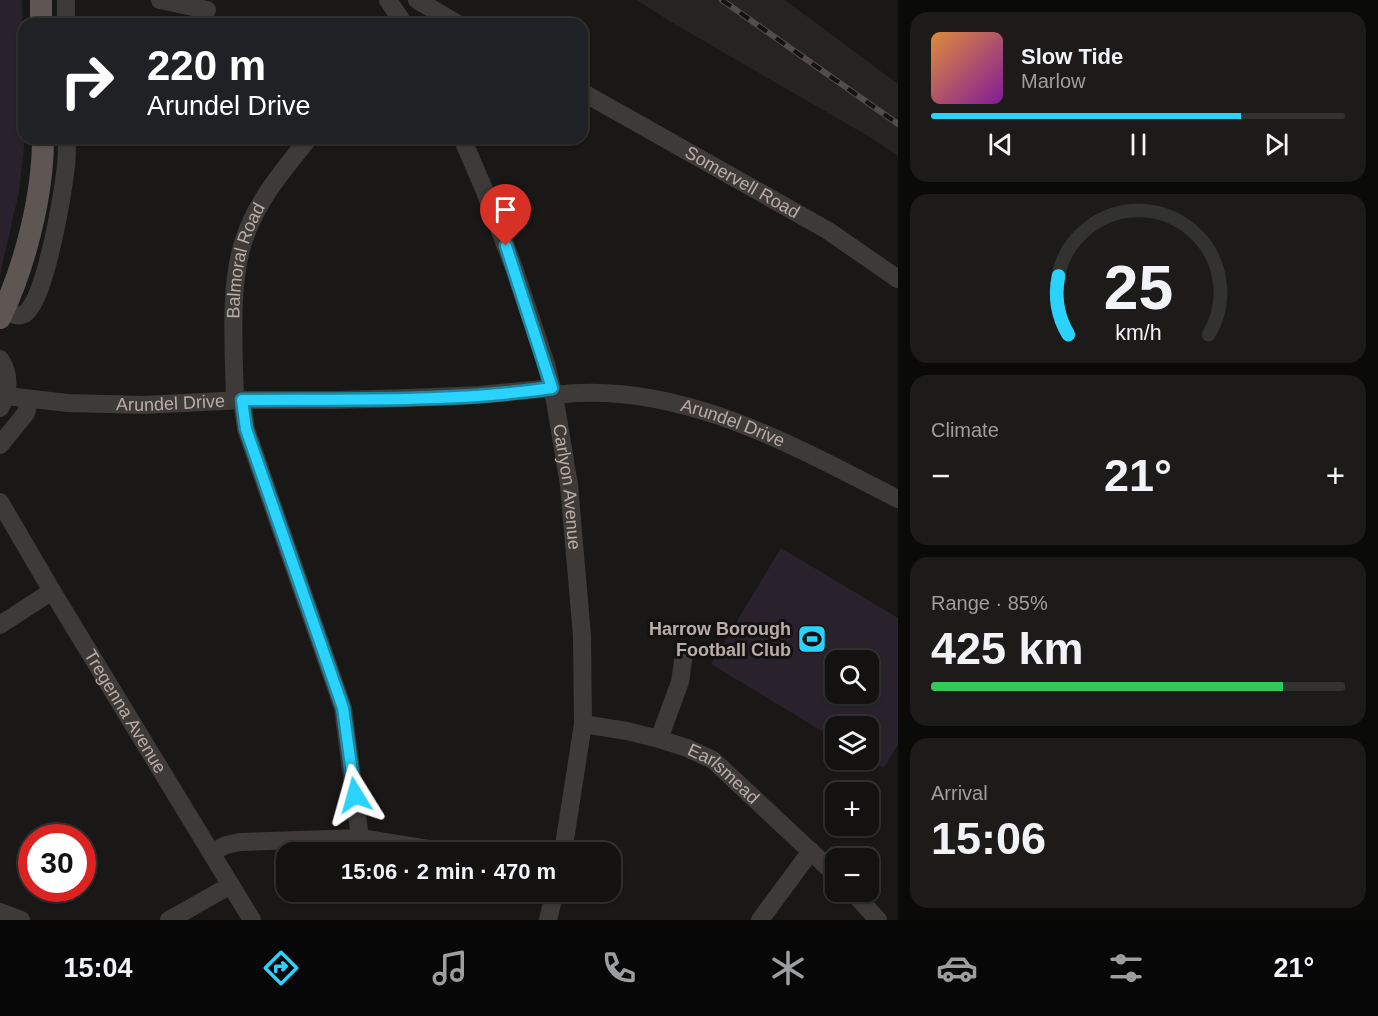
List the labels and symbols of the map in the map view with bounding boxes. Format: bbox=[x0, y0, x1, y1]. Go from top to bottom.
street label: Somervell Road bbox=[682, 142, 803, 222]
pin bbox=[480, 184, 531, 246]
street label: Balmoral Road bbox=[223, 199, 269, 319]
street label: Arundel Drive bbox=[116, 391, 226, 415]
street label: Arundel Drive bbox=[679, 395, 788, 451]
street label: Carlyon Avenue bbox=[549, 422, 585, 551]
place label: Harrow Borough Football Club bbox=[649, 619, 791, 660]
sports icon: Harrow Borough Football Club bbox=[796, 623, 828, 655]
street label: Tregenna Avenue bbox=[80, 646, 170, 777]
street label: Earlsmead bbox=[685, 740, 763, 808]
position arrow bbox=[323, 763, 387, 827]
speed limit sign: 30 bbox=[18, 824, 96, 902]

